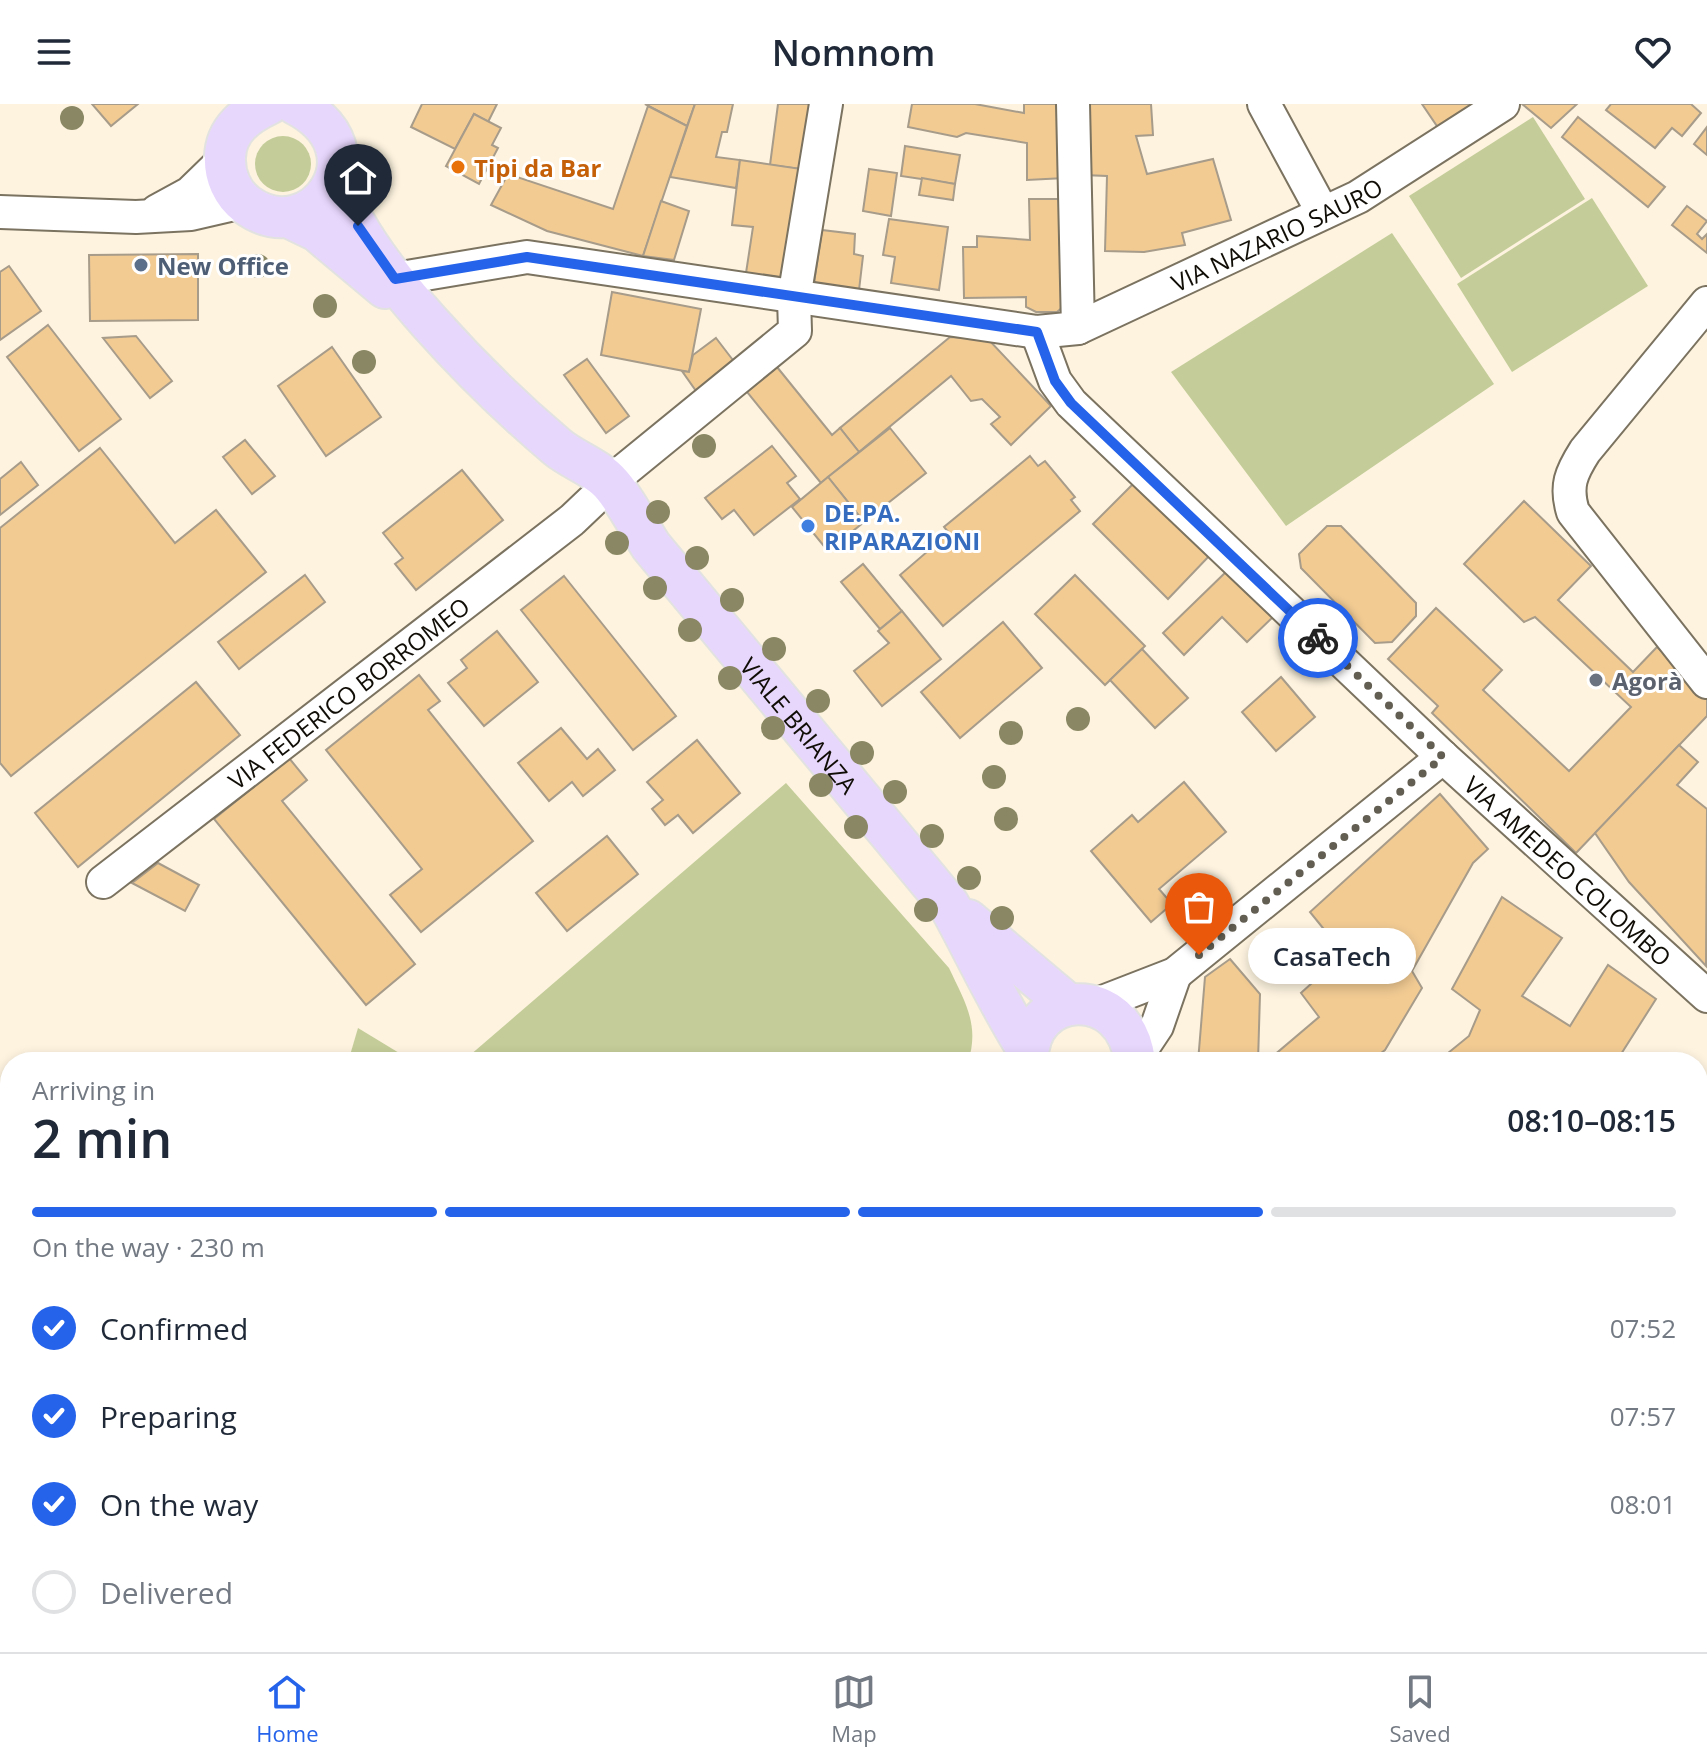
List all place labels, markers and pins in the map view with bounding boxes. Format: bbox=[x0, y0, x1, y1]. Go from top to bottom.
pin bbox=[324, 144, 392, 226]
place label: Tipi da Bar bbox=[474, 151, 602, 184]
marker: Tipi da Bar bbox=[449, 158, 467, 176]
place label: New Office bbox=[157, 249, 289, 282]
marker: New Office bbox=[132, 256, 150, 274]
place label: DE.PA. RIPARAZIONI bbox=[824, 496, 980, 557]
marker: DE.PA. RIPARAZIONI bbox=[799, 517, 817, 535]
place label: Agorà bbox=[1612, 664, 1682, 697]
marker: Agorà bbox=[1587, 671, 1605, 689]
pin bbox=[1165, 873, 1233, 955]
callout: CasaTech bbox=[1247, 927, 1415, 983]

